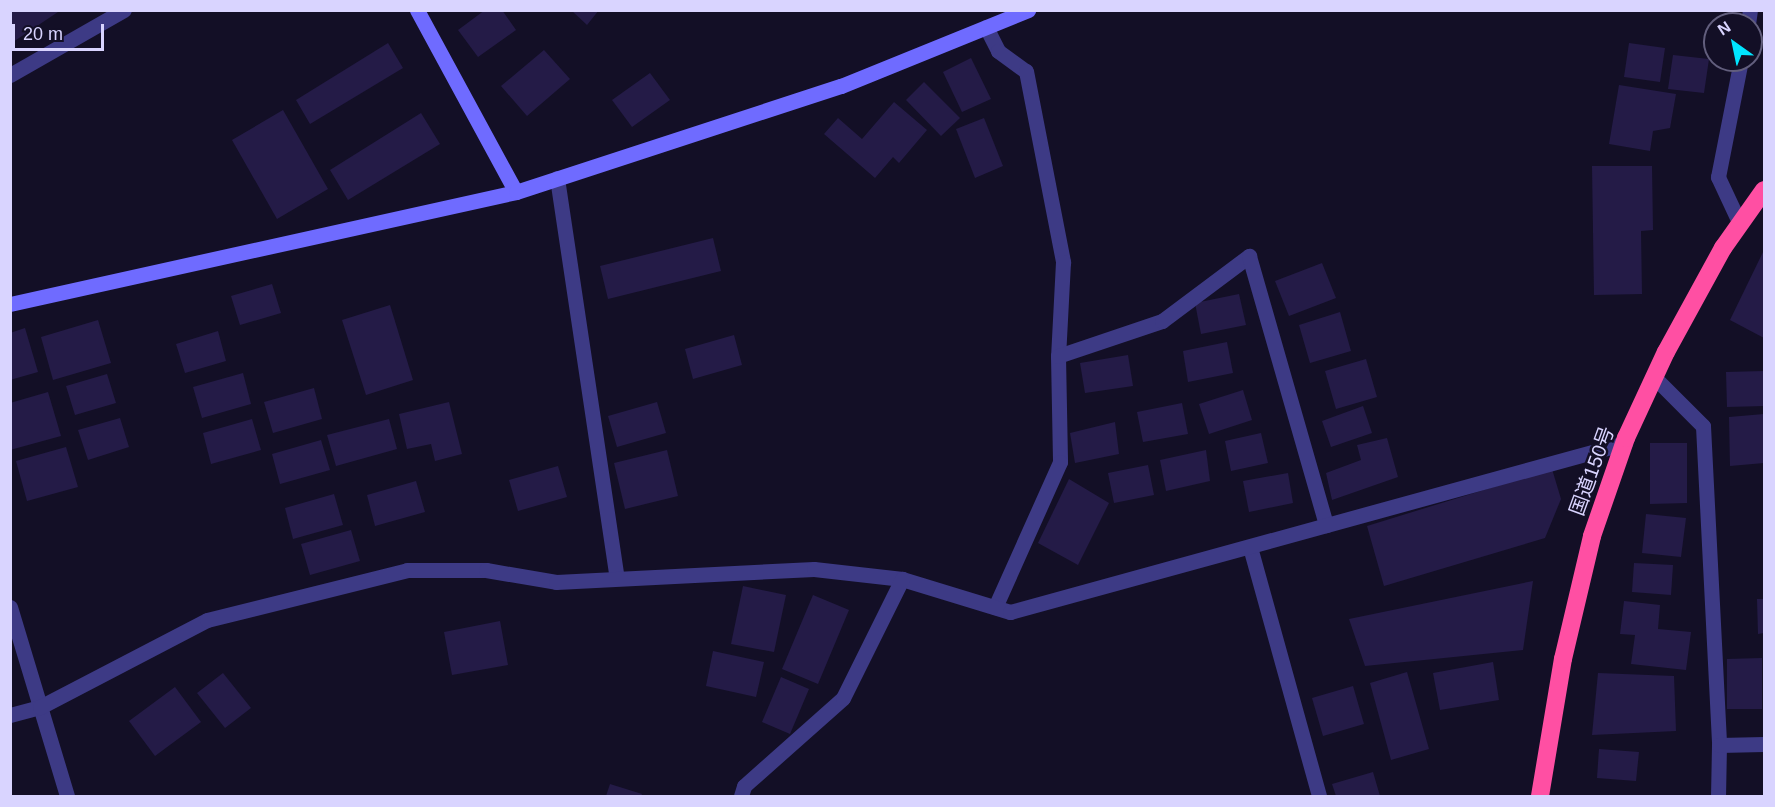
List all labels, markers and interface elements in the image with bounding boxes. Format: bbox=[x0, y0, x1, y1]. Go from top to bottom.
scale bar bbox=[15, 12, 106, 50]
north arrow bbox=[1703, 12, 1763, 72]
text: N bbox=[1715, 18, 1733, 38]
text: 20 m bbox=[23, 24, 63, 44]
street label: 国道150号 bbox=[1565, 423, 1619, 519]

